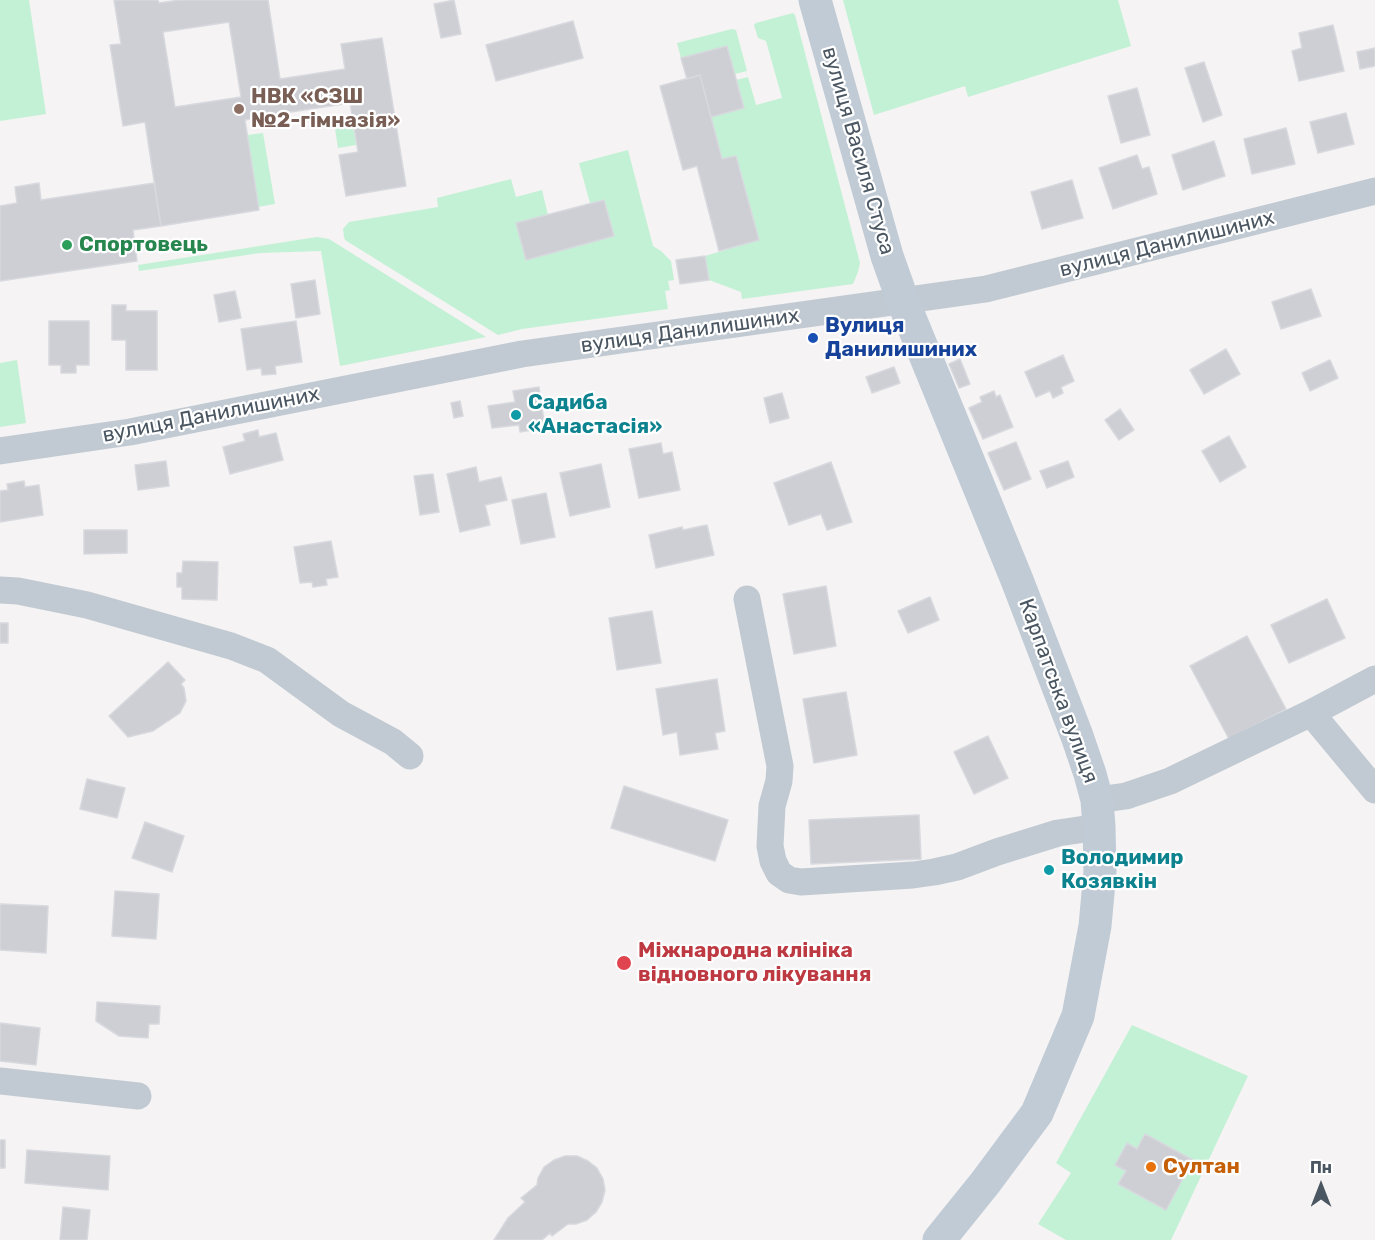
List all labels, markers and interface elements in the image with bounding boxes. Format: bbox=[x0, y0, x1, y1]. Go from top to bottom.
street label: вулиця Василя Стуса bbox=[816, 44, 900, 258]
place label: НВК «СЗШ №2-гімназія» bbox=[251, 84, 400, 134]
marker: НВК «СЗШ №2-гімназія» bbox=[232, 102, 246, 116]
street label: вулиця Данилишиних bbox=[1057, 205, 1277, 283]
place label: Спортовець bbox=[79, 232, 208, 258]
marker: Спортовець bbox=[60, 238, 74, 252]
street label: вулиця Данилишиних bbox=[579, 303, 801, 359]
place label: Вулиця Данилишиних bbox=[825, 313, 977, 363]
marker: Вулиця Данилишиних bbox=[806, 331, 820, 345]
street label: вулиця Данилишиних bbox=[100, 382, 322, 448]
place label: Садиба «Анастасія» bbox=[528, 390, 662, 440]
marker: Садиба «Анастасія» bbox=[509, 408, 523, 422]
street label: Карпатська вулиця bbox=[1013, 595, 1103, 787]
place label: Володимир Козявкін bbox=[1061, 845, 1183, 895]
marker: Володимир Козявкін bbox=[1042, 863, 1056, 877]
place label: Міжнародна клініка відновного лікування bbox=[638, 938, 871, 988]
marker: Міжнародна клініка відновного лікування bbox=[615, 954, 633, 972]
place label: Султан bbox=[1163, 1154, 1240, 1180]
north arrow bbox=[1291, 1156, 1351, 1216]
text: Пн bbox=[1310, 1158, 1332, 1177]
marker: Султан bbox=[1144, 1160, 1158, 1174]

